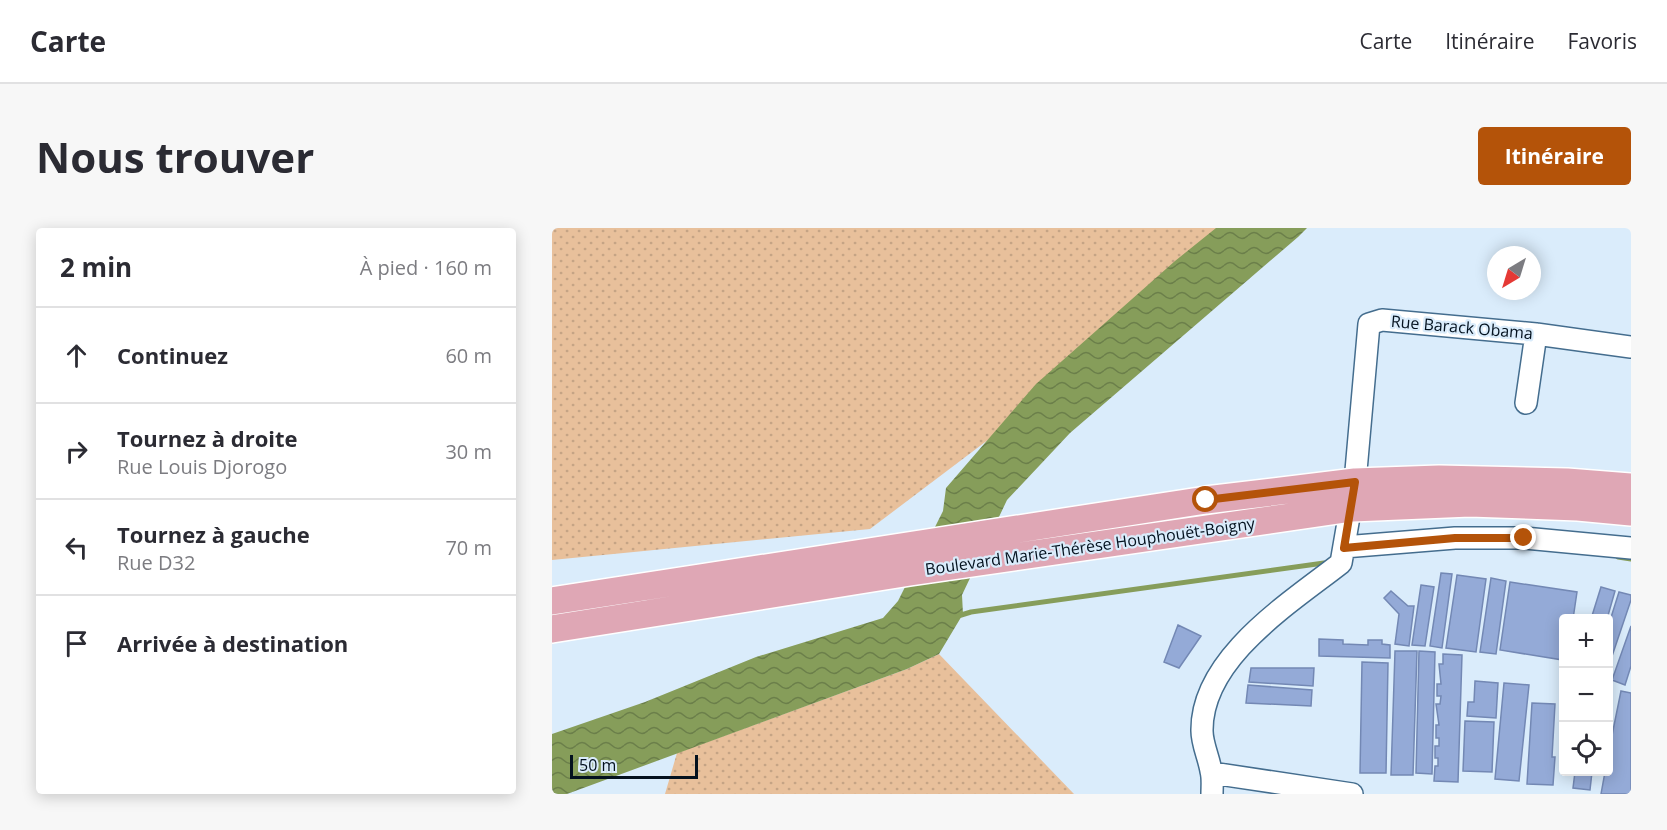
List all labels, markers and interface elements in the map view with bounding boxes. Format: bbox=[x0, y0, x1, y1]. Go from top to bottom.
text: Carte bbox=[30, 22, 106, 60]
text: Carte bbox=[1359, 27, 1412, 55]
text: Itinéraire bbox=[1445, 27, 1534, 55]
text: Favoris bbox=[1567, 27, 1637, 55]
button: Itinéraire bbox=[1478, 127, 1631, 185]
text: Nous trouver bbox=[36, 128, 314, 185]
north arrow bbox=[1487, 246, 1541, 300]
text: 2 min bbox=[60, 249, 132, 285]
text: À pied · 160 m bbox=[360, 254, 492, 281]
street label: Rue Barack Obama bbox=[1390, 310, 1534, 344]
icon: ahead bbox=[60, 339, 93, 372]
text: Continuez bbox=[117, 340, 228, 370]
text: 60 m bbox=[445, 342, 492, 369]
text: Tournez à droite bbox=[117, 423, 298, 453]
icon: right bbox=[60, 435, 93, 468]
text: 30 m bbox=[445, 438, 492, 465]
text: Rue Louis Djorogo bbox=[117, 453, 287, 480]
route start bbox=[1192, 486, 1218, 512]
street label: Boulevard Marie-Thérèse Houphouët-Boigny bbox=[924, 512, 1257, 580]
text: Tournez à gauche bbox=[117, 519, 310, 549]
route end bbox=[1510, 524, 1536, 550]
icon: left bbox=[60, 531, 93, 564]
text: 70 m bbox=[445, 534, 492, 561]
text: Rue D32 bbox=[117, 549, 195, 576]
map controls bbox=[1559, 614, 1613, 776]
button: + bbox=[1559, 614, 1613, 668]
icon: arrive bbox=[60, 627, 93, 660]
text: Arrivée à destination bbox=[117, 628, 348, 658]
button: − bbox=[1559, 668, 1613, 722]
button: locate bbox=[1559, 722, 1613, 776]
scale bar bbox=[570, 752, 698, 780]
text: 50 m bbox=[579, 754, 616, 776]

